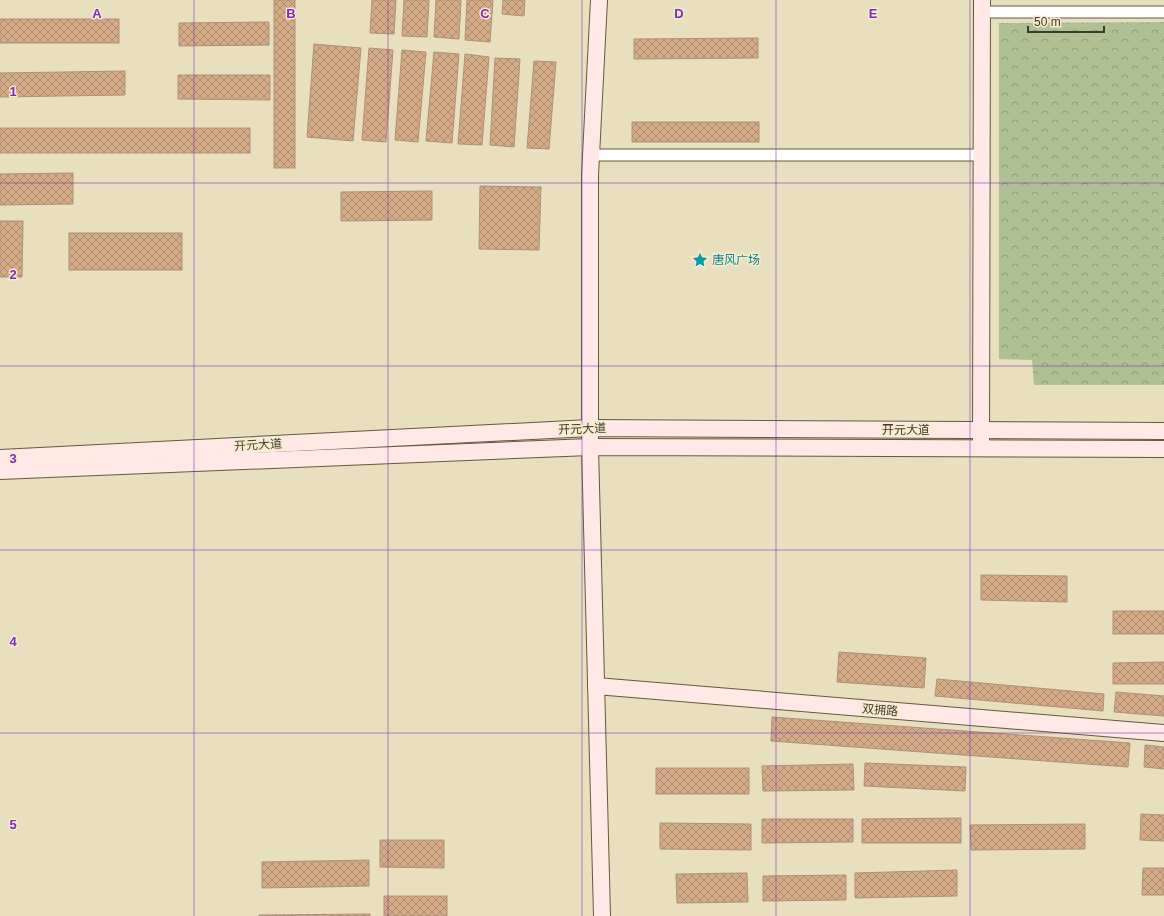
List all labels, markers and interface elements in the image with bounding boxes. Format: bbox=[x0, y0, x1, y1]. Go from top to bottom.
text: A bbox=[92, 6, 102, 21]
text: B bbox=[286, 6, 296, 21]
text: C bbox=[480, 6, 490, 21]
text: D bbox=[674, 6, 684, 21]
text: E bbox=[869, 6, 878, 21]
scale bar bbox=[1028, 8, 1104, 34]
text: 50 m bbox=[1034, 15, 1061, 29]
text: 1 bbox=[9, 84, 17, 99]
place icon: 唐风广场 bbox=[691, 251, 709, 269]
place label: 唐风广场 bbox=[712, 253, 760, 267]
text: 2 bbox=[9, 267, 17, 282]
street label: 开元大道 bbox=[558, 421, 606, 437]
street label: 开元大道 bbox=[882, 423, 930, 437]
street label: 开元大道 bbox=[234, 437, 282, 453]
text: 3 bbox=[9, 451, 17, 466]
text: 4 bbox=[9, 634, 17, 649]
street label: 双拥路 bbox=[861, 701, 899, 719]
text: 5 bbox=[9, 817, 17, 832]

